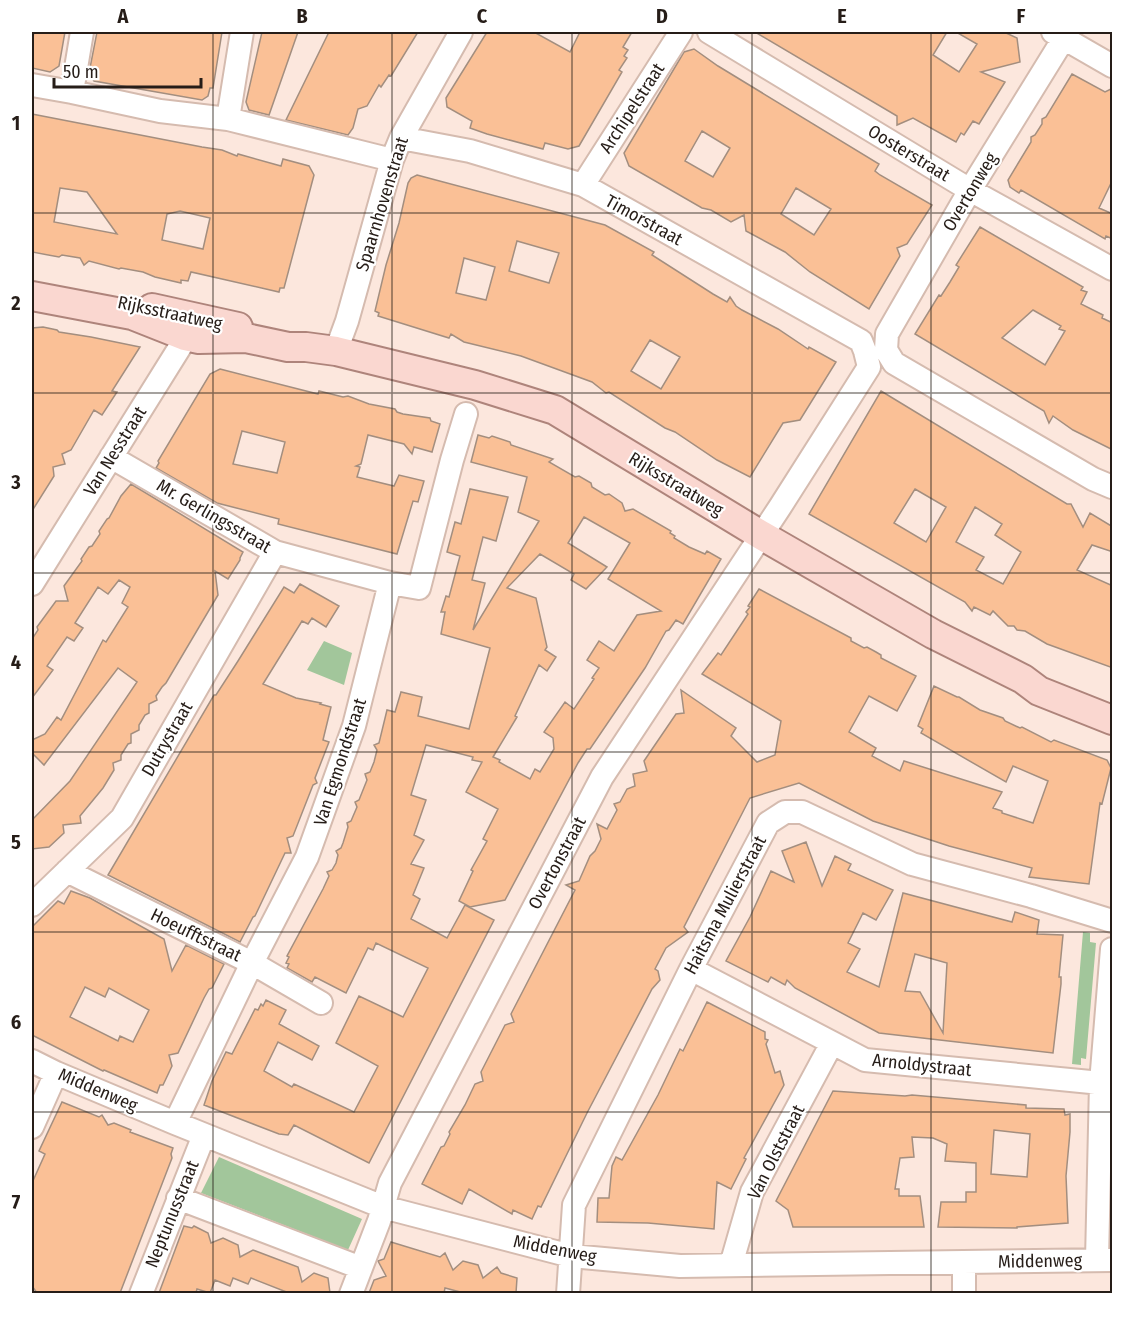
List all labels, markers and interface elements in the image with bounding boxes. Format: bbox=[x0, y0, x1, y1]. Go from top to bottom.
text: A bbox=[117, 4, 130, 28]
text: B bbox=[296, 4, 308, 28]
text: C bbox=[477, 4, 488, 28]
text: D bbox=[656, 4, 668, 28]
text: E bbox=[837, 4, 847, 28]
text: F bbox=[1017, 4, 1026, 28]
scale bar bbox=[54, 51, 201, 89]
street label: Archipelstraat bbox=[595, 59, 669, 157]
text: 50 m bbox=[63, 61, 99, 83]
text: 1 bbox=[12, 111, 20, 135]
street label: Oosterstraat bbox=[864, 120, 954, 186]
street label: Spaarnhovenstraat bbox=[351, 134, 413, 274]
street label: Overtonweg bbox=[938, 148, 1002, 235]
street label: Timorstraat bbox=[602, 190, 687, 250]
text: 2 bbox=[10, 291, 21, 315]
street label: Rijksstraatweg bbox=[116, 291, 225, 335]
street label: Van Nesstraat bbox=[79, 402, 151, 500]
street label: Rijksstraatweg bbox=[625, 447, 728, 521]
text: 3 bbox=[10, 470, 21, 494]
street label: Mr. Gerlingsstraat bbox=[153, 474, 275, 558]
text: 4 bbox=[11, 650, 21, 674]
street label: Van Egmondstraat bbox=[309, 695, 371, 829]
street label: Dutrystraat bbox=[137, 698, 197, 780]
street label: Overtonstraat bbox=[523, 813, 591, 913]
text: 5 bbox=[11, 830, 21, 854]
street label: Haitsma Mulierstraat bbox=[679, 832, 771, 978]
street label: Hoeufftstraat bbox=[147, 904, 245, 966]
text: 6 bbox=[11, 1010, 21, 1034]
street label: Arnoldystraat bbox=[871, 1049, 973, 1081]
street label: Middenweg bbox=[55, 1063, 142, 1117]
street label: Van Olststraat bbox=[743, 1101, 809, 1203]
street label: Neptunusstraat bbox=[140, 1157, 204, 1271]
text: 7 bbox=[12, 1190, 21, 1214]
street label: Middenweg bbox=[512, 1230, 599, 1268]
street label: Middenweg bbox=[998, 1249, 1083, 1273]

